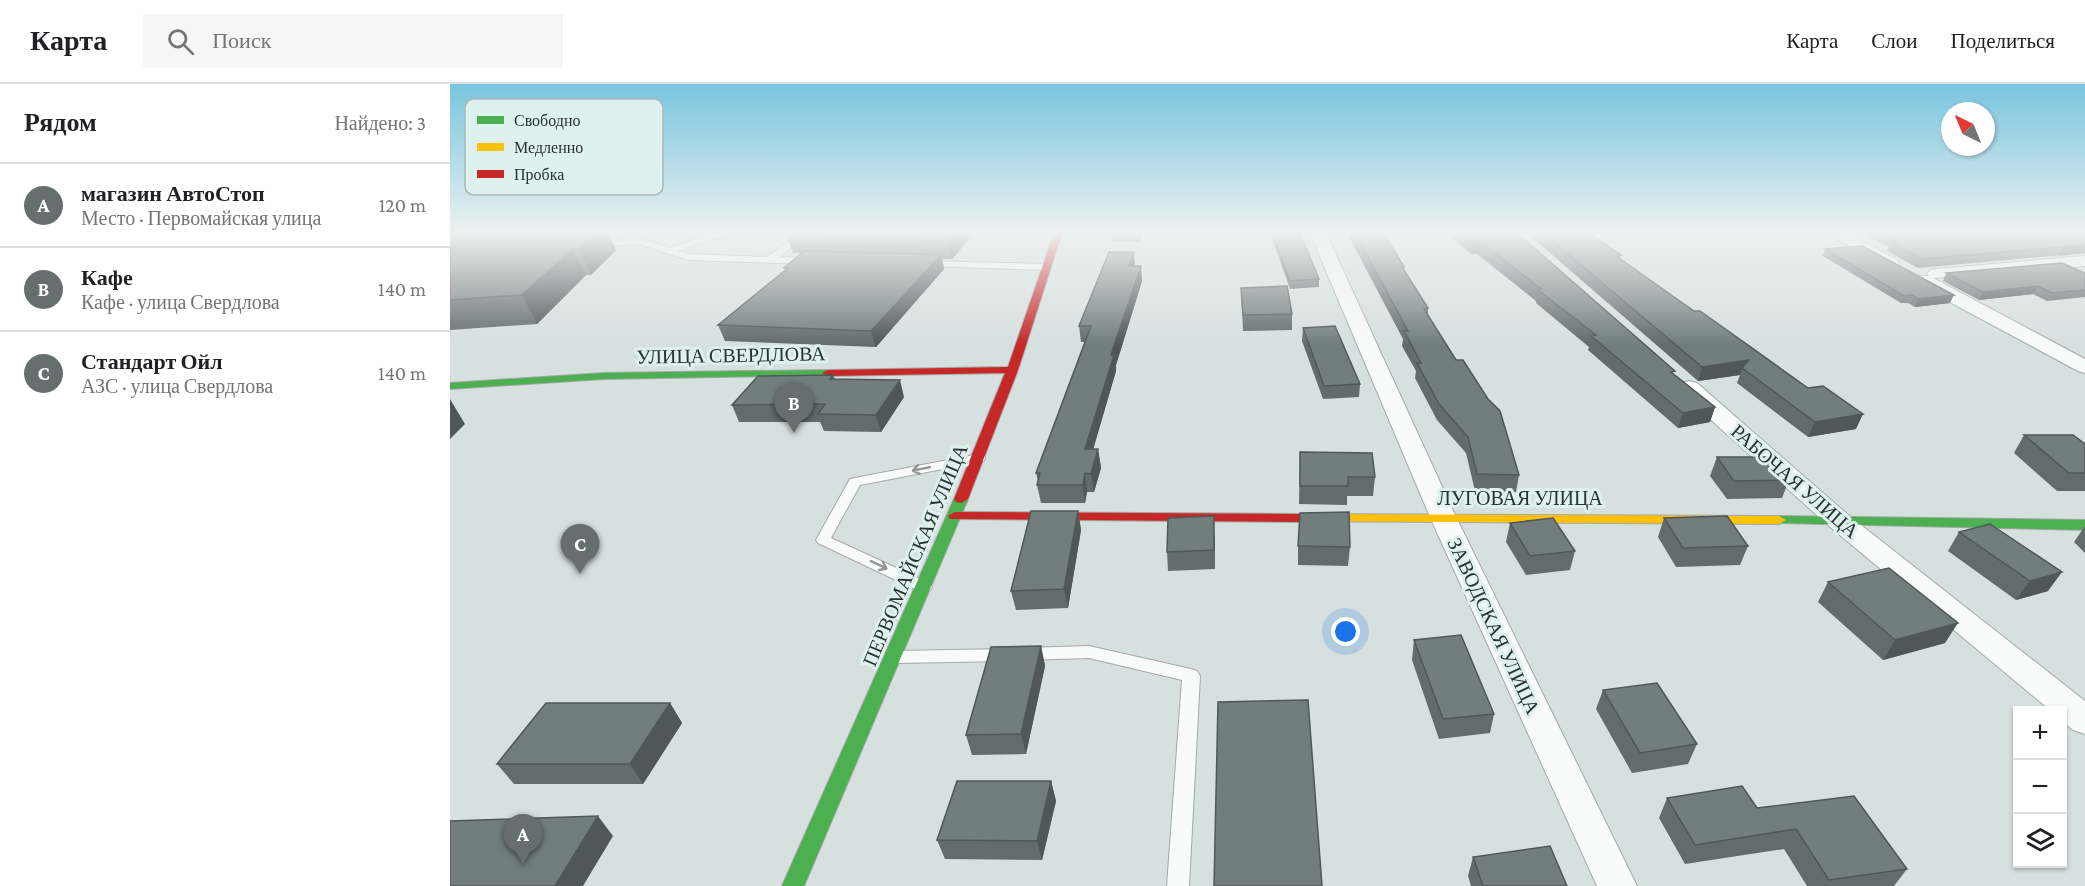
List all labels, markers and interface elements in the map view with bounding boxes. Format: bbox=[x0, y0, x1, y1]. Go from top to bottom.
search box bbox=[143, 14, 563, 68]
text: Карта bbox=[30, 25, 107, 56]
icon: search bbox=[164, 25, 197, 58]
text: Поиск bbox=[212, 28, 271, 53]
text: Карта bbox=[1786, 29, 1838, 53]
text: Слои bbox=[1871, 29, 1917, 53]
text: Поделиться bbox=[1950, 29, 2055, 53]
legend bbox=[465, 99, 663, 195]
north arrow bbox=[1941, 102, 1995, 156]
text: Рядом bbox=[24, 108, 97, 137]
text: Найдено: 3 bbox=[334, 112, 426, 134]
text: Свободно bbox=[514, 112, 581, 130]
text: Медленно bbox=[514, 139, 583, 157]
text: Пробка bbox=[514, 166, 564, 184]
text: магазин АвтоСтоп bbox=[81, 181, 265, 206]
text: A bbox=[38, 194, 49, 216]
text: 120 m bbox=[379, 194, 426, 216]
text: Место · Первомайская улица bbox=[81, 207, 321, 229]
text: Кафе bbox=[81, 265, 133, 290]
text: B bbox=[38, 278, 49, 300]
text: 140 m bbox=[378, 278, 426, 300]
text: Кафе · улица Свердлова bbox=[81, 291, 280, 313]
street label: УЛИЦА СВЕРДЛОВА bbox=[636, 342, 826, 369]
text: Стандарт Ойл bbox=[81, 349, 223, 374]
text: C bbox=[37, 362, 50, 384]
text: 140 m bbox=[378, 362, 426, 384]
text: АЗС · улица Свердлова bbox=[81, 375, 273, 397]
pin: B bbox=[774, 384, 814, 433]
street label: РАБОЧАЯ УЛИЦА bbox=[1726, 420, 1864, 543]
street label: ПЕРВОМАЙСКАЯ УЛИЦА bbox=[858, 440, 973, 670]
one-way arrow bbox=[912, 464, 932, 475]
street label: ЛУГОВАЯ УЛИЦА bbox=[1437, 487, 1603, 510]
pin: C bbox=[560, 524, 600, 574]
street label: ЗАВОДСКАЯ УЛИЦА bbox=[1443, 534, 1545, 719]
one-way arrow bbox=[869, 560, 887, 572]
your location bbox=[1331, 617, 1360, 646]
map controls bbox=[2013, 706, 2067, 868]
button: + bbox=[2013, 706, 2067, 760]
button: − bbox=[2013, 760, 2067, 814]
pin: A bbox=[504, 814, 542, 864]
button: layers bbox=[2013, 814, 2067, 868]

